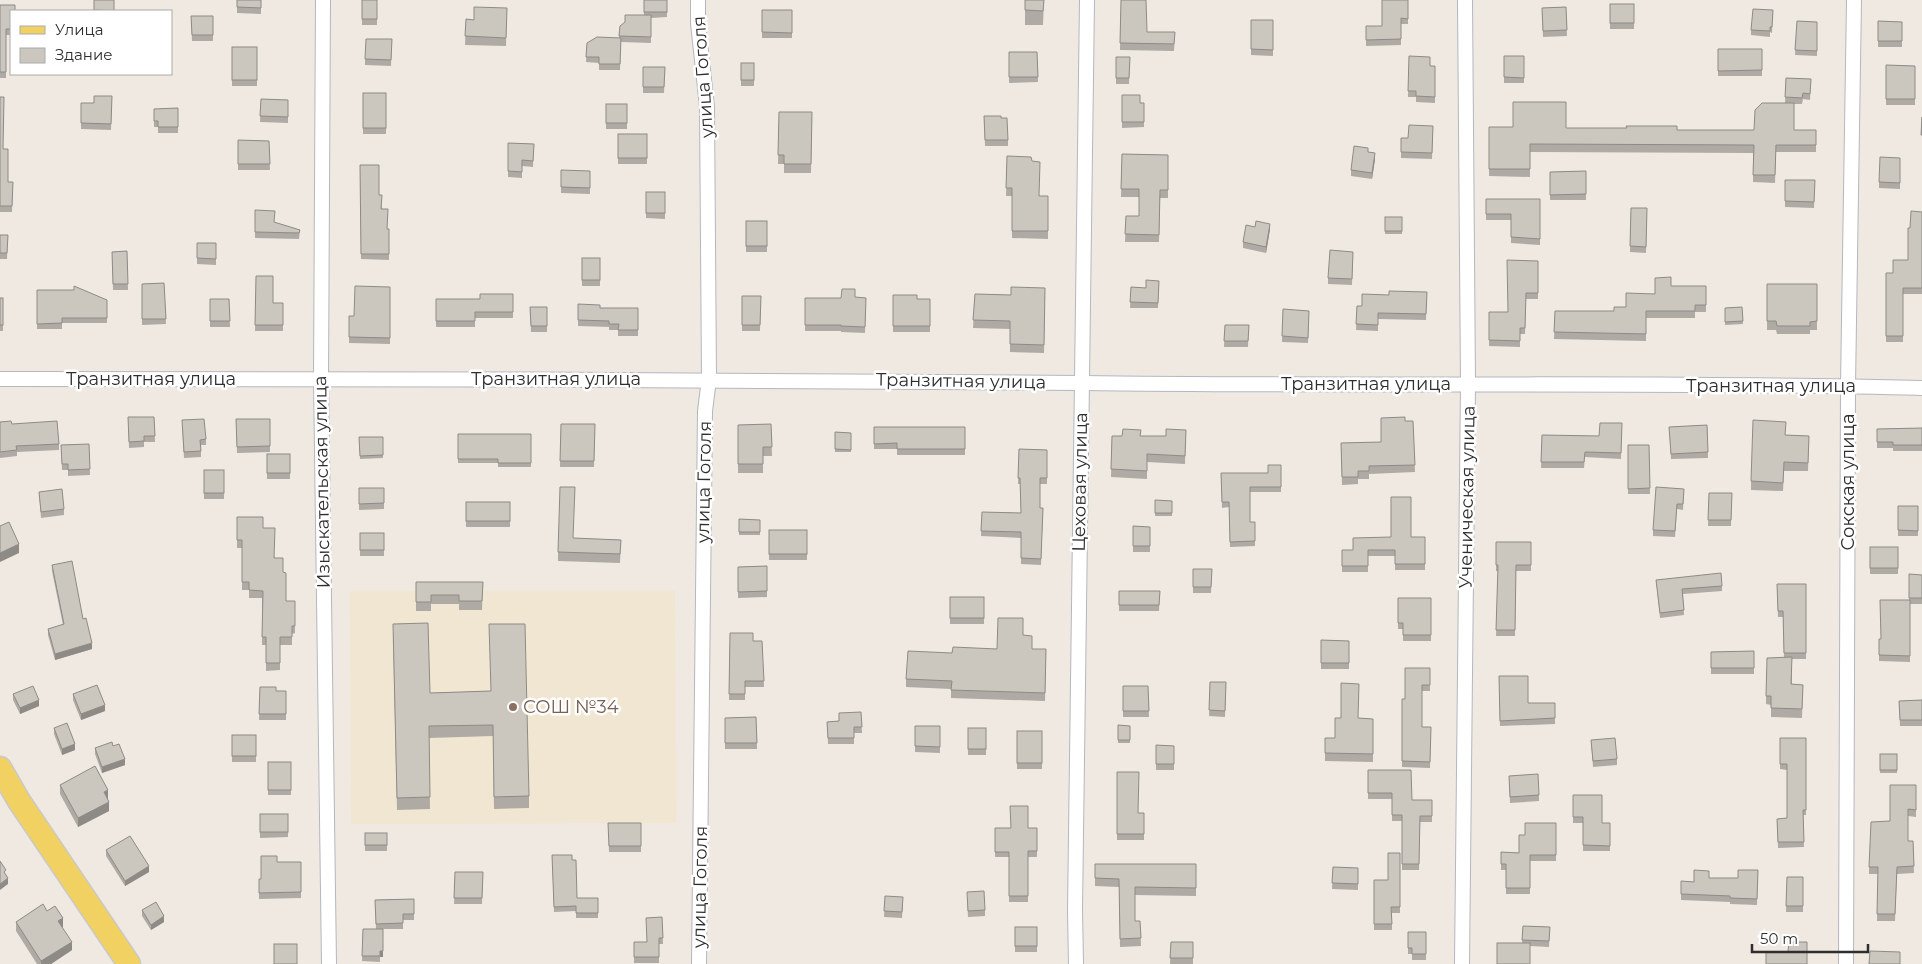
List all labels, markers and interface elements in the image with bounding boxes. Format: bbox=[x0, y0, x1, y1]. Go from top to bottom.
legend bbox=[10, 10, 172, 75]
street label: улица Гоголя bbox=[688, 15, 718, 140]
text: Улица bbox=[55, 20, 103, 39]
text: Здание bbox=[55, 45, 113, 64]
street label: Транзитная улица bbox=[66, 368, 236, 390]
street label: Транзитная улица bbox=[471, 368, 641, 390]
street label: Транзитная улица bbox=[876, 369, 1046, 393]
street label: Транзитная улица bbox=[1281, 373, 1451, 395]
street label: Изыскательская улица bbox=[309, 375, 335, 589]
street label: Транзитная улица bbox=[1686, 375, 1856, 397]
street label: Ученическая улица bbox=[1454, 405, 1480, 589]
street label: Цеховая улица bbox=[1068, 412, 1092, 552]
street label: Сокская улица bbox=[1837, 414, 1859, 550]
street label: улица Гоголя bbox=[692, 421, 716, 544]
place label: СОШ №34 bbox=[523, 696, 619, 718]
marker: СОШ №34 bbox=[507, 701, 519, 713]
street label: улица Гоголя bbox=[688, 826, 712, 949]
scale bar bbox=[1752, 922, 1868, 954]
text: 50 m bbox=[1760, 929, 1798, 948]

